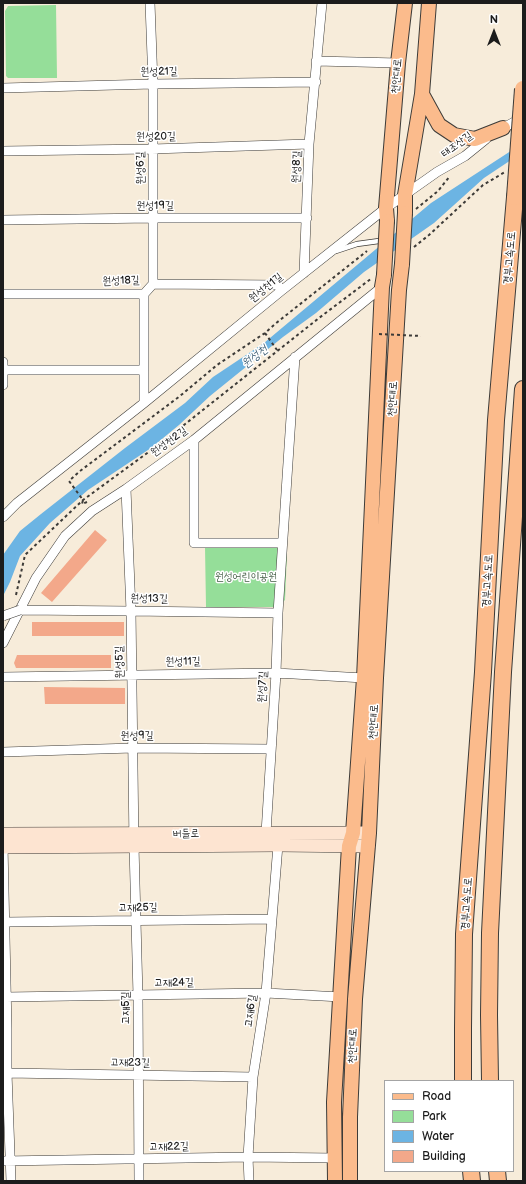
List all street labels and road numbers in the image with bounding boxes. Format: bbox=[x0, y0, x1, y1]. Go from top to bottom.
street label: 천안대로 bbox=[389, 58, 405, 94]
street label: 원성21길 bbox=[140, 65, 178, 79]
street label: 태조산길 bbox=[439, 129, 475, 161]
street label: 원성20길 bbox=[136, 130, 176, 144]
street label: 원성8길 bbox=[290, 150, 304, 184]
street label: 원성6길 bbox=[134, 151, 148, 185]
street label: 원성19길 bbox=[136, 199, 174, 213]
street label: 경부고속도로 bbox=[501, 231, 519, 285]
street label: 원성천1길 bbox=[246, 270, 286, 306]
street label: 원성18길 bbox=[102, 274, 140, 288]
street label: 천안대로 bbox=[385, 381, 401, 417]
street label: 원성천2길 bbox=[148, 424, 190, 460]
street label: 경부고속도로 bbox=[480, 554, 496, 608]
street label: 원성13길 bbox=[130, 592, 168, 606]
street label: 원성5길 bbox=[113, 645, 127, 679]
street label: 원성11길 bbox=[165, 655, 201, 669]
street label: 원성7길 bbox=[256, 671, 270, 703]
street label: 천안대로 bbox=[366, 704, 382, 740]
street label: 원성9길 bbox=[121, 729, 153, 743]
street label: 버들로 bbox=[173, 827, 199, 841]
street label: 경부고속도로 bbox=[459, 877, 475, 931]
street label: 고재25길 bbox=[118, 901, 158, 915]
street label: 고재24길 bbox=[154, 976, 194, 990]
street label: 고재5길 bbox=[119, 992, 133, 1024]
street label: 고재6길 bbox=[242, 994, 260, 1028]
street label: 천안대로 bbox=[346, 1028, 360, 1064]
street label: 고재23길 bbox=[110, 1056, 150, 1070]
street label: 고재22길 bbox=[149, 1140, 189, 1154]

